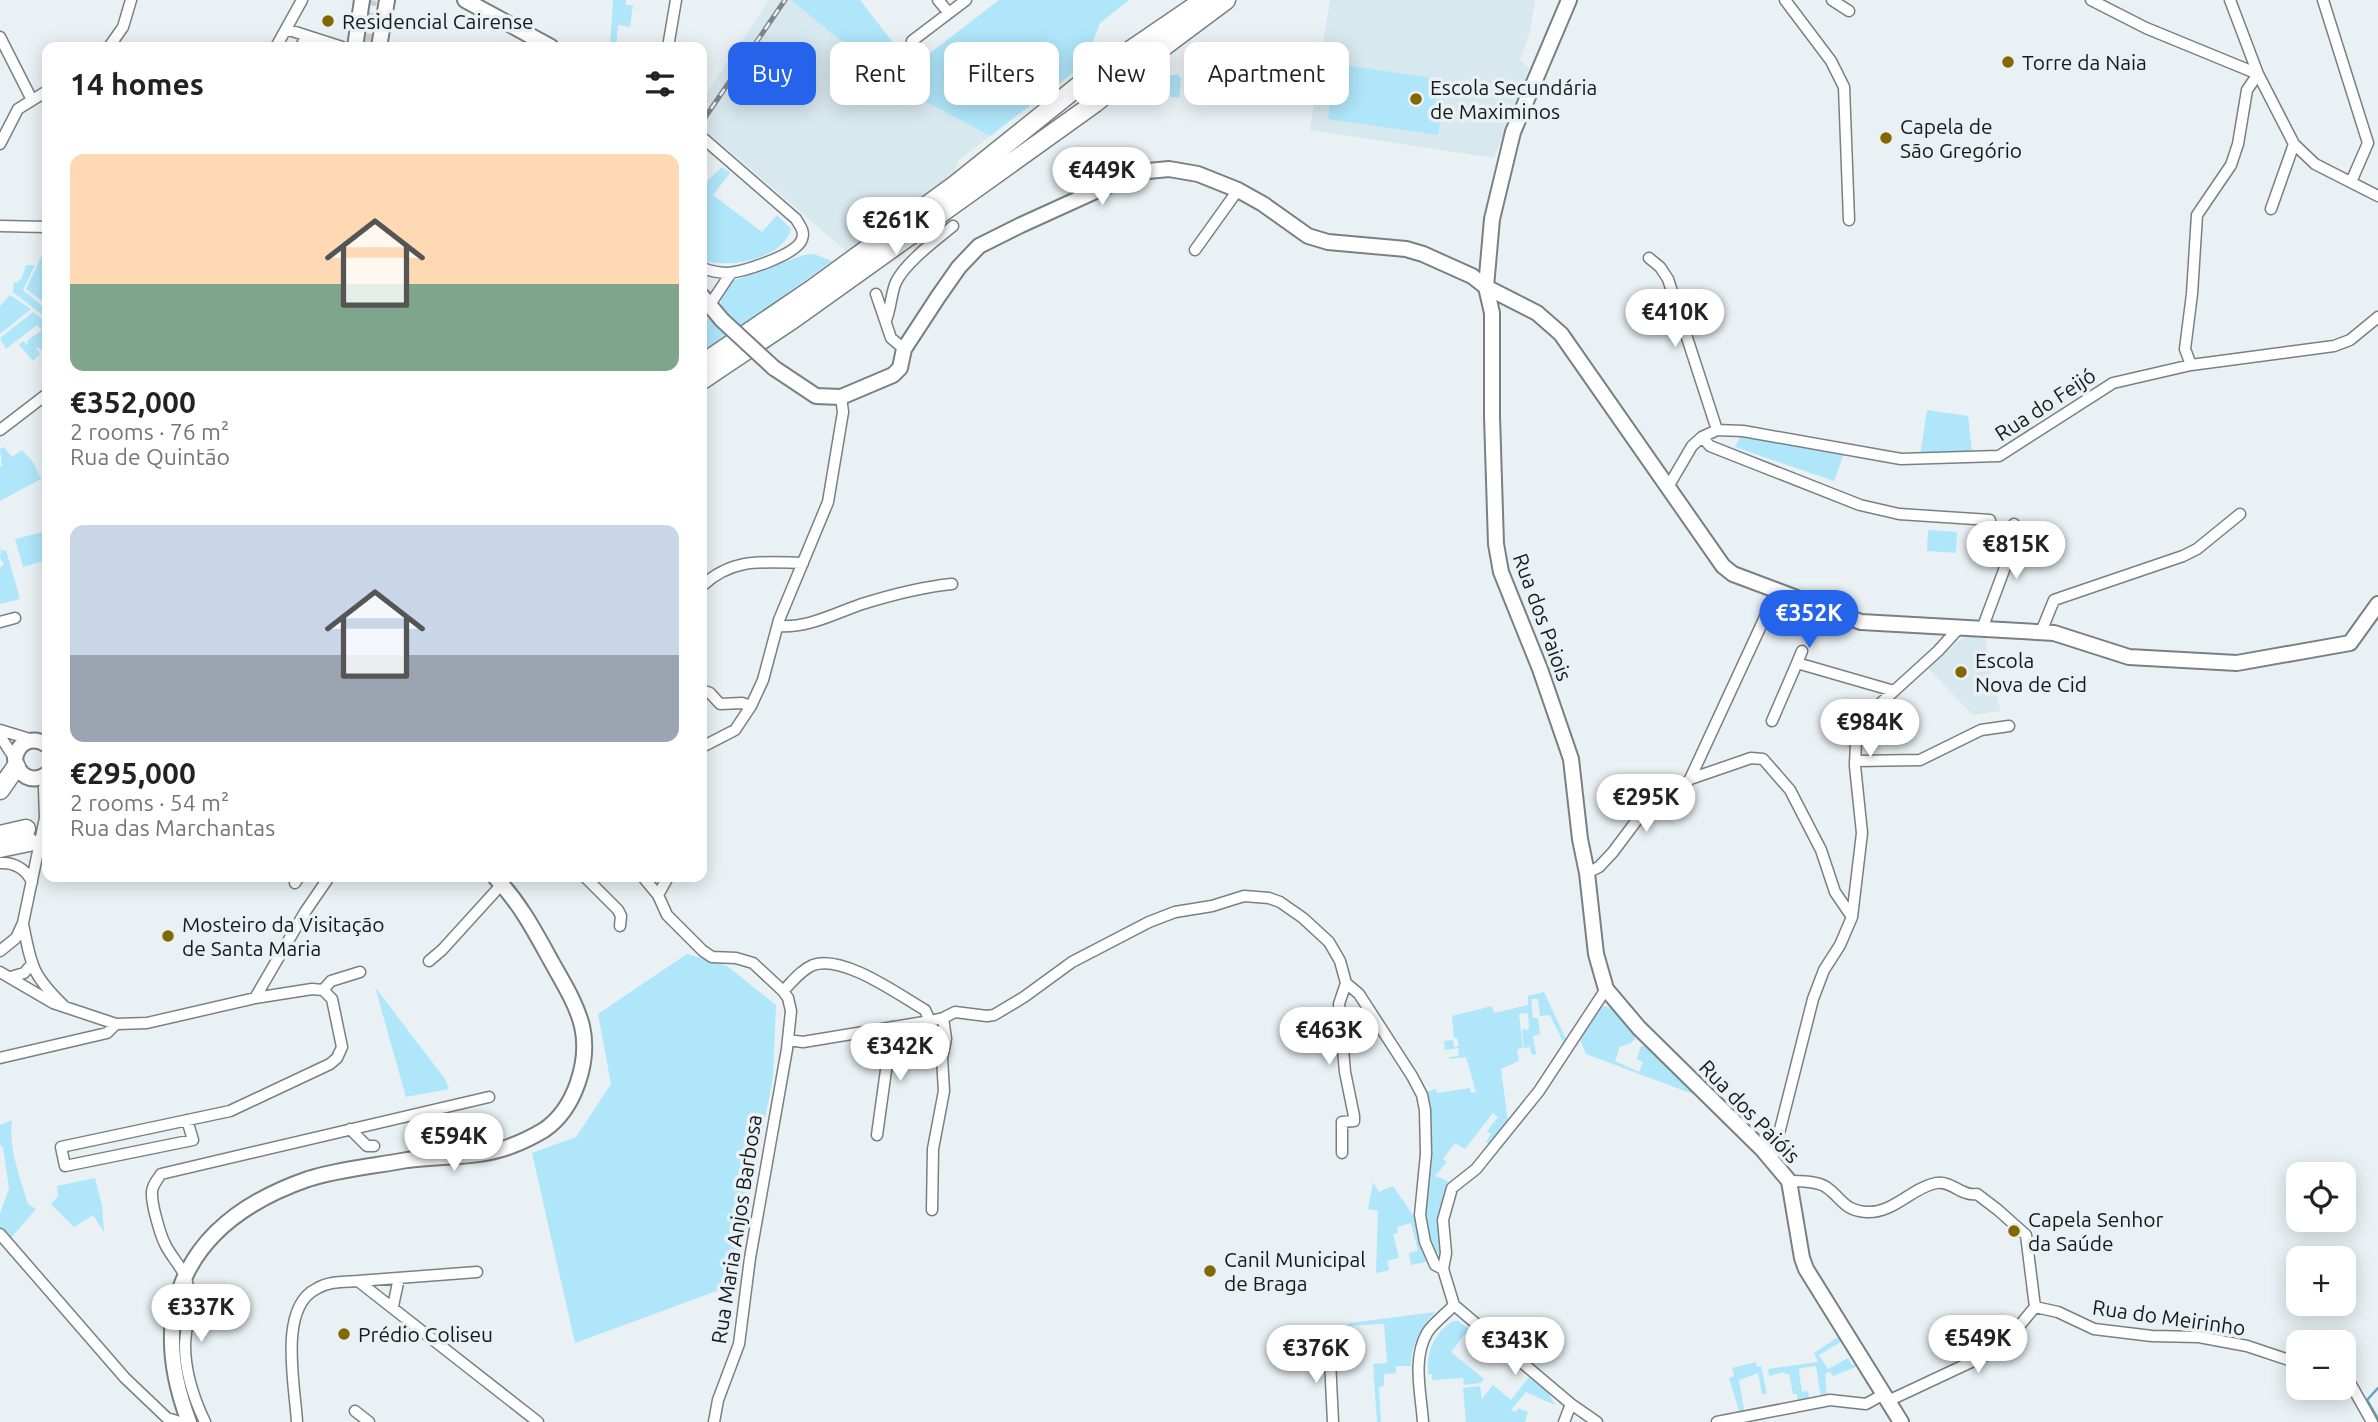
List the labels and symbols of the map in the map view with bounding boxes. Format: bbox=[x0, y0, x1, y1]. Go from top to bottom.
place label: Residencial Cairense bbox=[342, 9, 534, 33]
marker: Residencial Cairense bbox=[320, 13, 336, 29]
place label: Torre da Naia bbox=[2022, 50, 2147, 74]
marker: Torre da Naia bbox=[2000, 54, 2016, 70]
place label: Escola Secundária de Maximinos bbox=[1430, 75, 1597, 123]
marker: Escola Secundária de Maximinos bbox=[1408, 91, 1424, 107]
place label: Capela de São Gregório bbox=[1900, 114, 2022, 162]
marker: Capela de São Gregório bbox=[1878, 130, 1894, 146]
pin: €449K bbox=[1053, 148, 1151, 207]
pin: €261K bbox=[847, 198, 945, 257]
pin: €410K bbox=[1626, 290, 1724, 349]
street label: Rua do Feijó bbox=[1990, 363, 2100, 445]
pin: €815K bbox=[1967, 522, 2065, 581]
street label: Rua dos Paiois bbox=[1509, 550, 1577, 684]
pin: €352K bbox=[1760, 590, 1858, 650]
place label: Escola Nova de Cid bbox=[1975, 648, 2087, 696]
marker: Escola Nova de Cid bbox=[1953, 664, 1969, 680]
pin: €984K bbox=[1821, 700, 1919, 759]
pin: €295K bbox=[1597, 774, 1695, 834]
place label: Mosteiro da Visitação de Santa Maria bbox=[182, 912, 385, 960]
marker: Mosteiro da Visitação de Santa Maria bbox=[160, 928, 176, 944]
pin: €463K bbox=[1280, 1007, 1378, 1067]
pin: €342K bbox=[851, 1024, 949, 1083]
street label: Rua dos Paióis bbox=[1695, 1054, 1805, 1168]
street label: Rua Maria Anjos Barbosa bbox=[706, 1113, 766, 1345]
pin: €594K bbox=[405, 1114, 503, 1173]
place label: Capela Senhor da Saúde bbox=[2028, 1207, 2164, 1255]
marker: Capela Senhor da Saúde bbox=[2006, 1223, 2022, 1239]
place label: Canil Municipal de Braga bbox=[1224, 1247, 1366, 1295]
marker: Canil Municipal de Braga bbox=[1202, 1263, 1218, 1279]
pin: €337K bbox=[152, 1284, 250, 1344]
street label: Rua do Meirinho bbox=[2091, 1294, 2247, 1340]
pin: €549K bbox=[1929, 1316, 2027, 1375]
pin: €343K bbox=[1466, 1318, 1564, 1377]
place label: Prédio Coliseu bbox=[358, 1322, 493, 1346]
marker: Prédio Coliseu bbox=[336, 1326, 352, 1342]
pin: €376K bbox=[1267, 1326, 1365, 1385]

